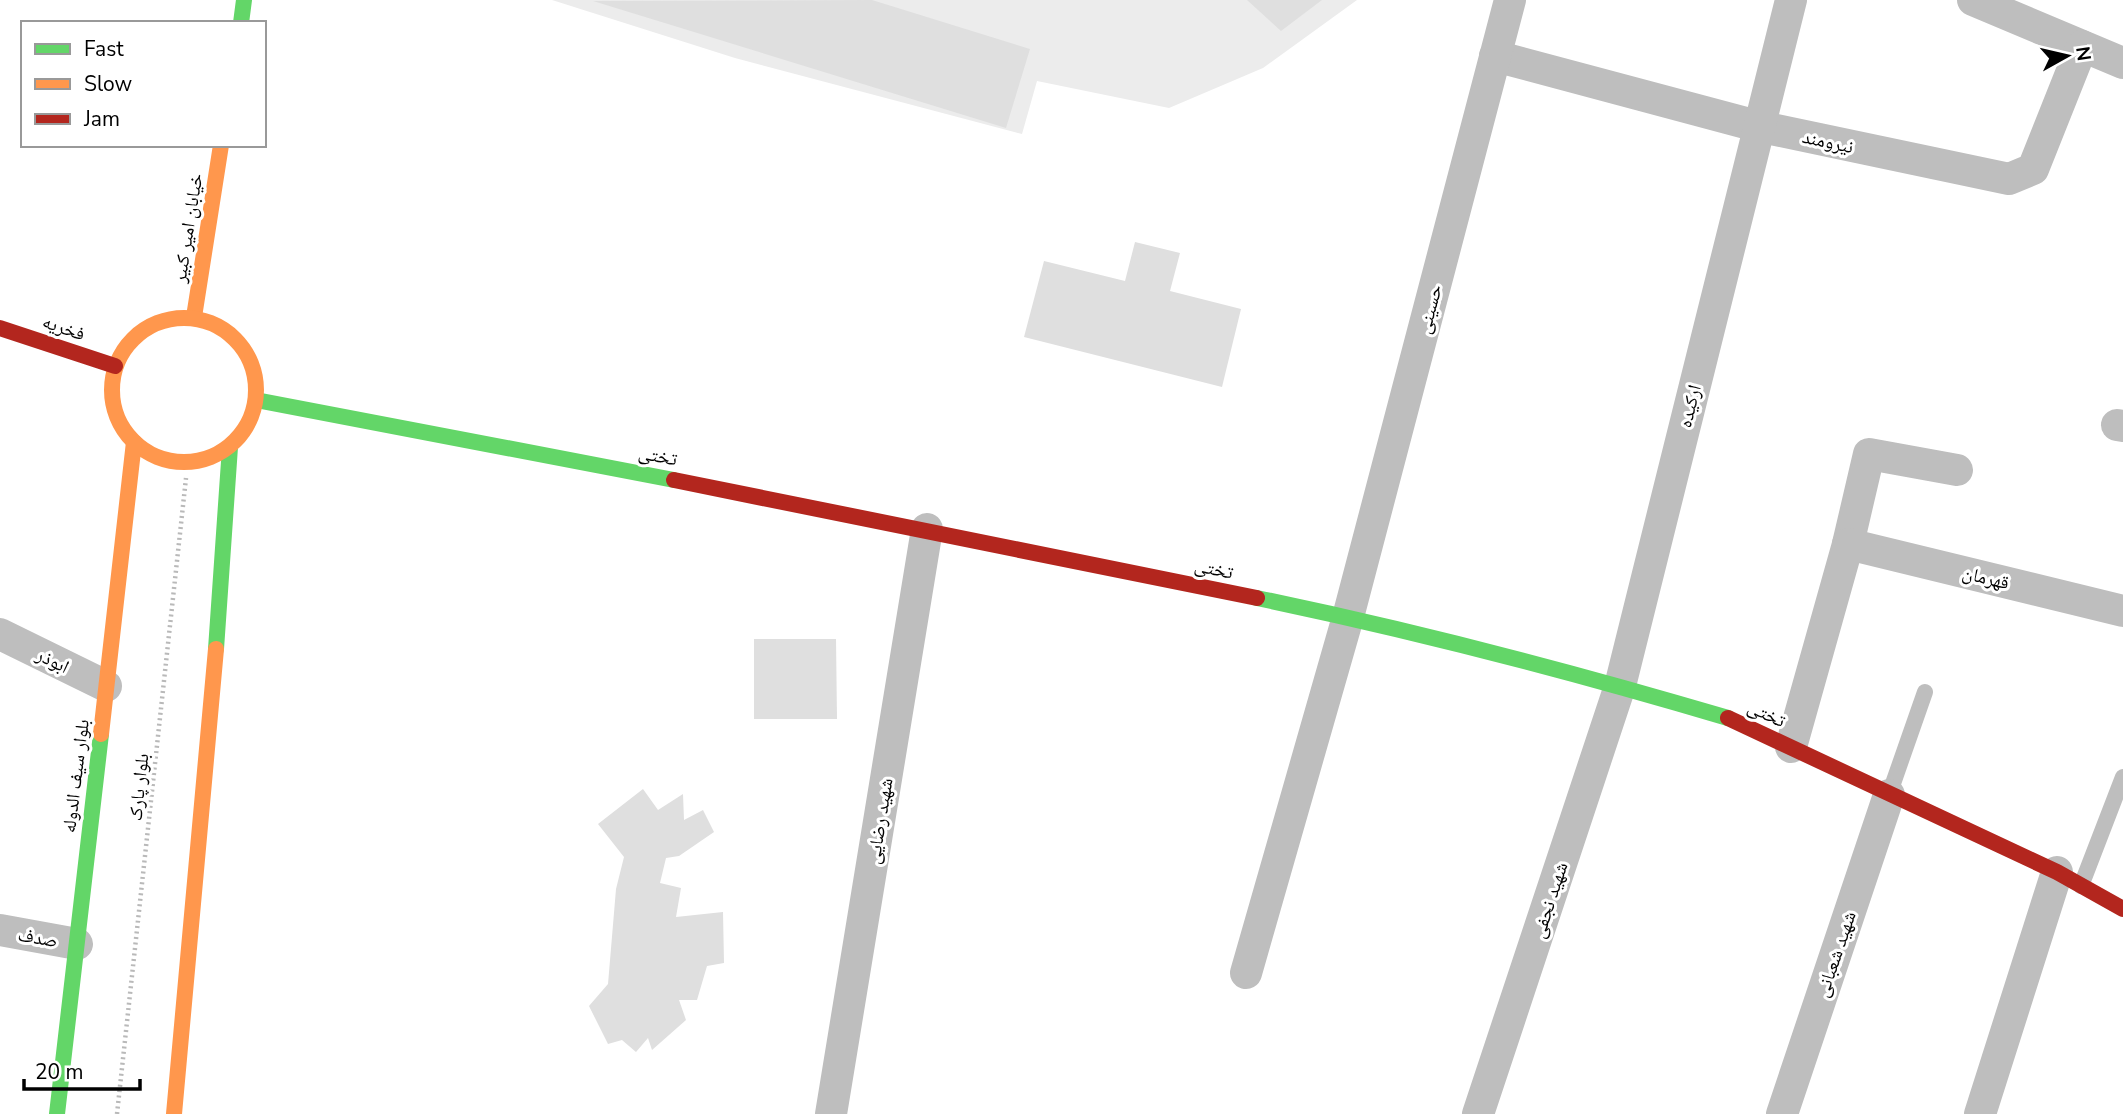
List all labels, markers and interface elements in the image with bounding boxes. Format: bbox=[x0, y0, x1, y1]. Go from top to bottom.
legend bbox=[21, 21, 266, 147]
north arrow bbox=[2032, 21, 2102, 91]
text: Fast bbox=[84, 35, 124, 63]
text: N bbox=[2069, 45, 2097, 63]
text: Slow bbox=[84, 70, 133, 98]
text: Jam bbox=[83, 105, 120, 133]
street label: نیرومند bbox=[1800, 124, 1856, 160]
street label: خیابان امیر کبیر bbox=[166, 172, 209, 286]
street label: حسینی bbox=[1411, 282, 1449, 337]
street label: فخریه bbox=[39, 309, 88, 347]
street label: ارکیده bbox=[1672, 382, 1708, 430]
street label: تختی bbox=[636, 439, 680, 473]
street label: تختی bbox=[1192, 552, 1236, 586]
street label: قهرمان bbox=[1960, 560, 2012, 596]
street label: ابوذر bbox=[31, 641, 73, 680]
street label: تختی bbox=[1743, 694, 1790, 734]
street label: بلوار سیف الدوله bbox=[56, 718, 96, 834]
street label: بلوار پارک bbox=[123, 752, 155, 822]
street label: شهید رضایی bbox=[860, 776, 900, 866]
street label: شهید نجفی bbox=[1525, 859, 1574, 942]
street label: شهید شعبانی bbox=[1809, 908, 1863, 1001]
street label: صدف bbox=[16, 922, 60, 954]
scale bar bbox=[24, 1048, 140, 1092]
text: 20 m bbox=[35, 1058, 84, 1086]

